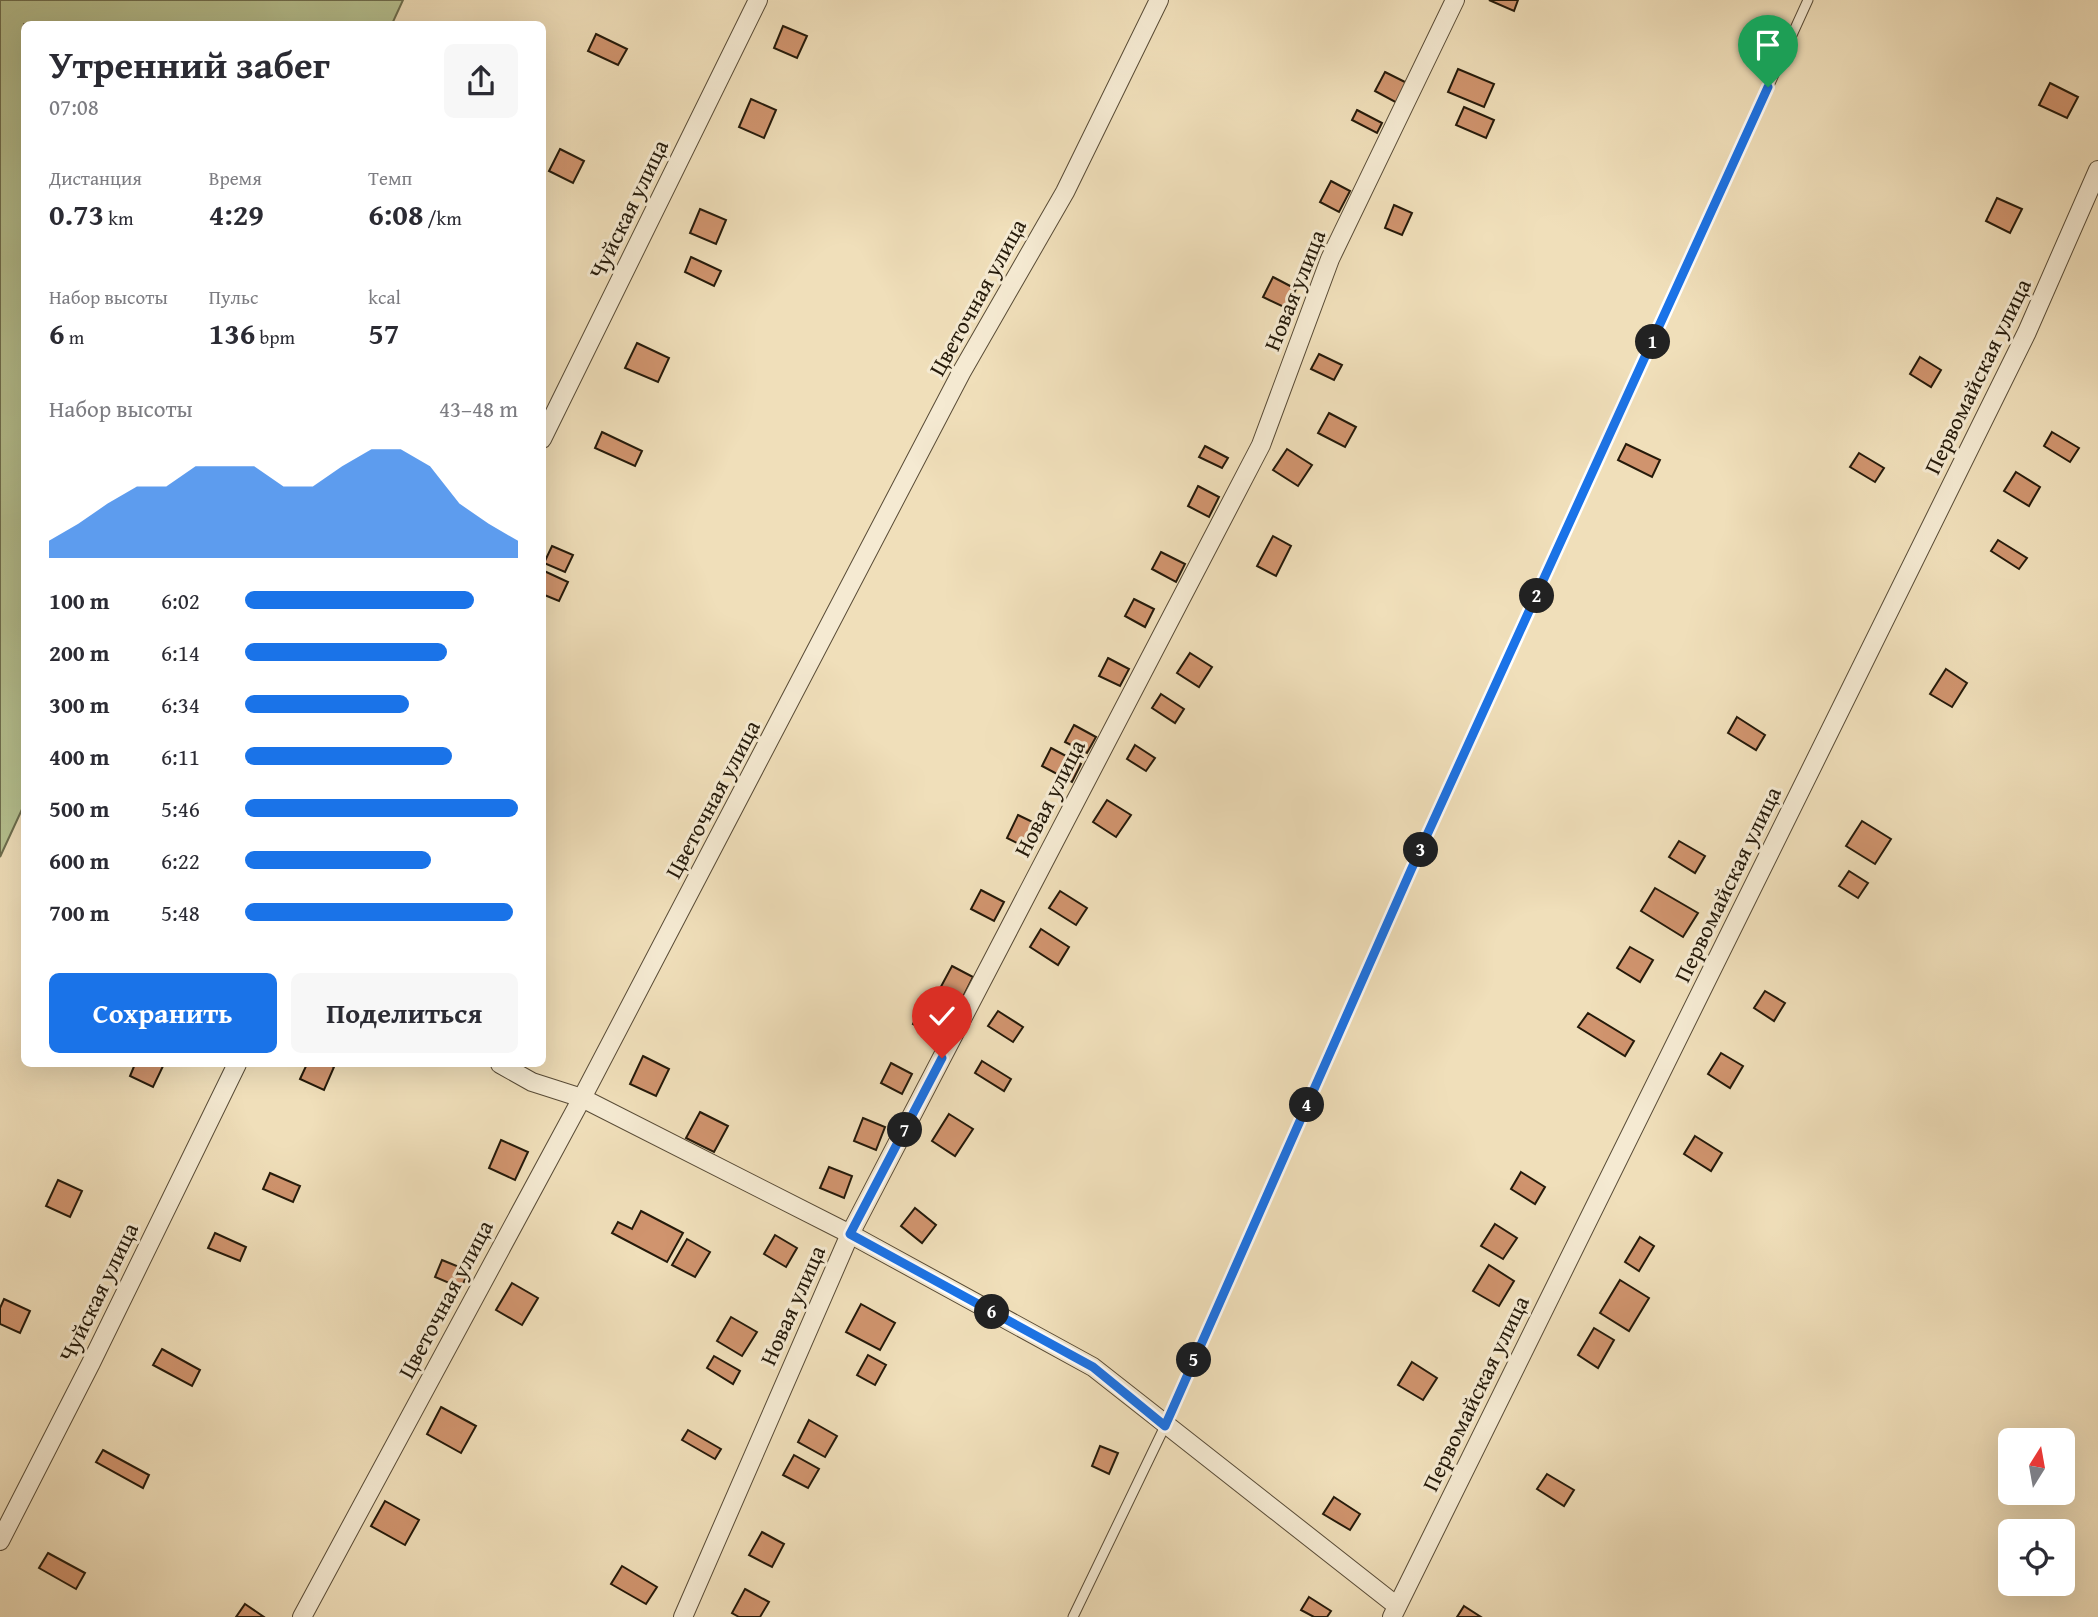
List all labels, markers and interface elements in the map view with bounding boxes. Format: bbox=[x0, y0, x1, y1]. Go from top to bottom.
pin bbox=[1738, 15, 1798, 87]
icon: arrive bbox=[1749, 26, 1787, 64]
text: Утренний забег bbox=[49, 36, 330, 92]
button: share bbox=[444, 44, 518, 118]
text: 07:08 bbox=[49, 90, 99, 123]
street label: Чуйская улица bbox=[580, 134, 676, 284]
text: Дистанция bbox=[49, 164, 142, 192]
text: Время bbox=[209, 164, 262, 192]
text: Темп bbox=[368, 164, 412, 192]
text: 0.73 bbox=[49, 192, 104, 236]
text: 4:29 bbox=[209, 192, 264, 236]
text: 6:08 bbox=[368, 192, 423, 236]
text: km bbox=[104, 204, 133, 232]
text: /km bbox=[423, 204, 462, 232]
street label: Цветочная улица bbox=[920, 212, 1034, 382]
street label: Новая улица bbox=[1255, 224, 1333, 356]
street label: Первомайская улица bbox=[1915, 273, 2039, 479]
text: Набор высоты bbox=[49, 283, 168, 311]
text: Пульс bbox=[209, 283, 258, 311]
text: kcal bbox=[368, 283, 401, 311]
text: 6 bbox=[49, 311, 65, 355]
text: 136 bbox=[209, 311, 255, 355]
text: 57 bbox=[368, 311, 399, 355]
text: m bbox=[65, 323, 84, 351]
text: bpm bbox=[255, 323, 295, 351]
pin: 1 bbox=[1636, 324, 1670, 360]
text: 1 bbox=[1648, 327, 1657, 355]
text: Набор высоты bbox=[49, 392, 193, 425]
text: 43–48 m bbox=[439, 392, 518, 425]
pin: 2 bbox=[1520, 578, 1554, 614]
text: 2 bbox=[1532, 581, 1541, 609]
text: 100 m bbox=[49, 584, 110, 617]
text: 6:02 bbox=[161, 584, 200, 617]
text: 200 m bbox=[49, 636, 110, 669]
text: 6:14 bbox=[161, 636, 200, 669]
text: 300 m bbox=[49, 688, 110, 721]
text: 6:34 bbox=[161, 688, 200, 721]
street label: Цветочная улица bbox=[656, 714, 768, 884]
street label: Новая улица bbox=[1005, 733, 1093, 863]
text: 400 m bbox=[49, 740, 110, 773]
text: 6:11 bbox=[161, 740, 200, 773]
street label: Первомайская улица bbox=[1665, 781, 1789, 987]
text: 500 m bbox=[49, 792, 110, 825]
text: 5:46 bbox=[161, 792, 200, 825]
pin: 3 bbox=[1404, 832, 1438, 868]
text: 3 bbox=[1416, 835, 1425, 863]
text: 600 m bbox=[49, 844, 110, 877]
text: 6:22 bbox=[161, 844, 200, 877]
text: 700 m bbox=[49, 896, 110, 929]
text: 5:48 bbox=[161, 896, 200, 929]
button: Сохранить bbox=[49, 973, 277, 1053]
button: Поделиться bbox=[291, 973, 518, 1053]
pin bbox=[912, 986, 972, 1058]
icon: check bbox=[923, 997, 961, 1035]
pin: 4 bbox=[1290, 1088, 1324, 1122]
text: 4 bbox=[1302, 1090, 1311, 1118]
pin: 7 bbox=[888, 1112, 922, 1148]
text: 7 bbox=[900, 1115, 909, 1143]
street label: Цветочная улица bbox=[389, 1214, 501, 1384]
street label: Чуйская улица bbox=[50, 1217, 146, 1367]
street label: Новая улица bbox=[751, 1240, 833, 1370]
street label: Первомайская улица bbox=[1413, 1290, 1537, 1496]
pin: 6 bbox=[974, 1294, 1010, 1330]
text: 6 bbox=[987, 1297, 996, 1325]
pin: 5 bbox=[1176, 1342, 1212, 1378]
text: 5 bbox=[1189, 1345, 1198, 1373]
north arrow bbox=[1998, 1428, 2076, 1505]
map controls bbox=[1998, 1428, 2075, 1596]
button: locate bbox=[1998, 1519, 2075, 1596]

